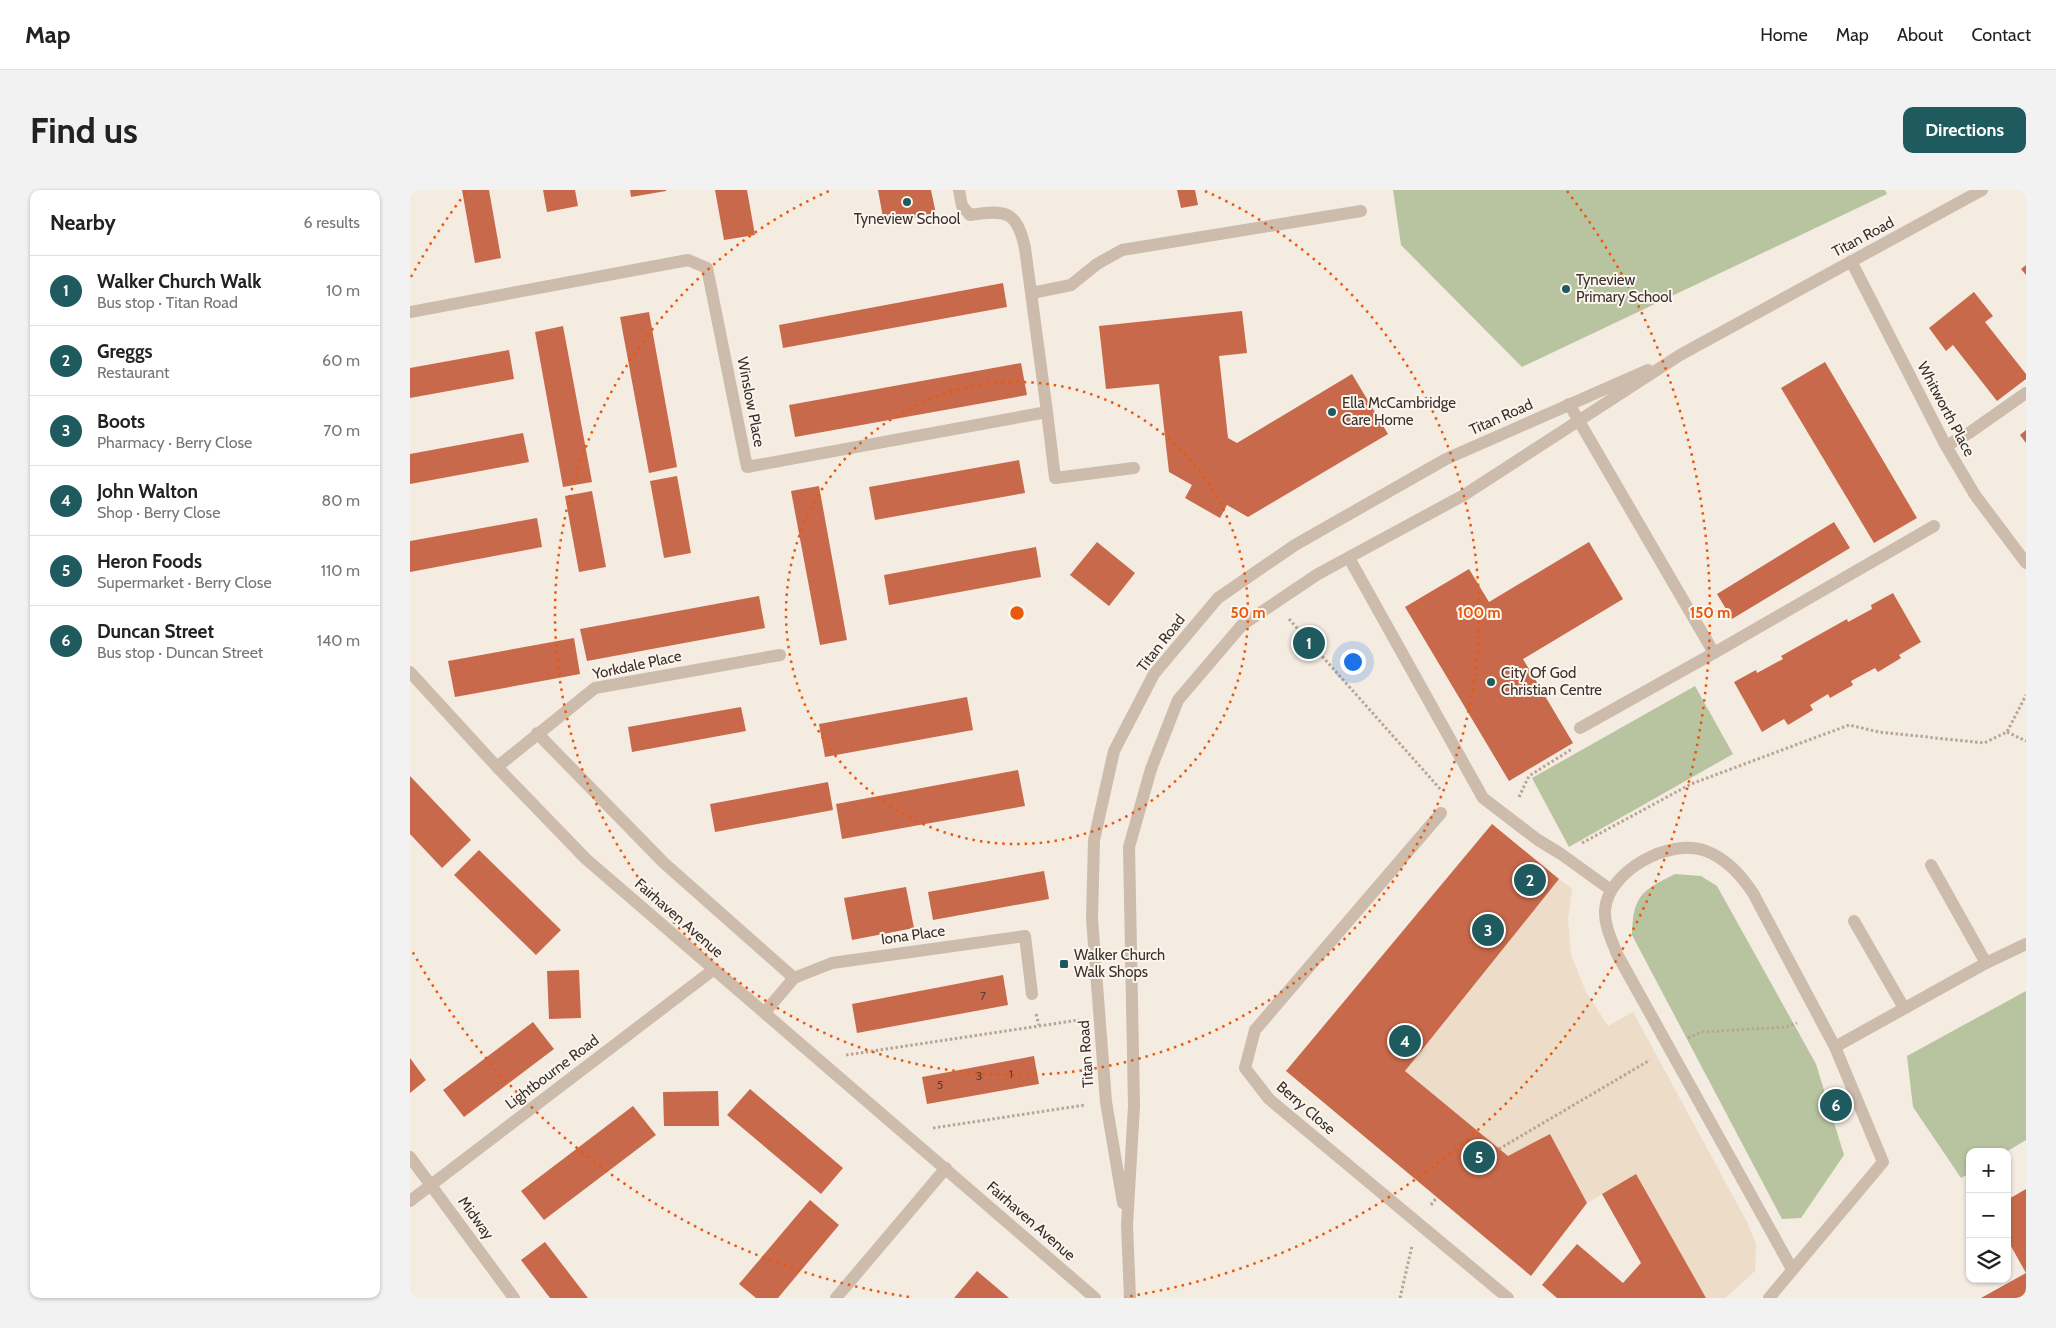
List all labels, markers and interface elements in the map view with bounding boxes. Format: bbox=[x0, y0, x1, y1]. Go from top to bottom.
text: Map bbox=[25, 20, 71, 49]
text: Home bbox=[1760, 24, 1808, 46]
text: Map bbox=[1836, 24, 1869, 46]
text: About bbox=[1897, 24, 1943, 46]
text: Contact bbox=[1971, 24, 2031, 46]
button: Directions bbox=[1903, 107, 2026, 153]
text: Find us bbox=[30, 109, 138, 152]
marker: Tyneview School bbox=[901, 196, 913, 208]
text: Nearby bbox=[50, 210, 116, 235]
place label: Tyneview School bbox=[854, 210, 961, 228]
text: 6 results bbox=[304, 213, 360, 232]
street label: Titan Road bbox=[1829, 213, 1897, 261]
text: Walker Church Walk bbox=[97, 270, 261, 293]
place label: Tyneview Primary School bbox=[1576, 271, 1673, 306]
text: 1 bbox=[63, 281, 69, 300]
text: 10 m bbox=[326, 281, 360, 300]
marker: Tyneview Primary School bbox=[1560, 283, 1572, 295]
text: Bus stop · Titan Road bbox=[97, 293, 238, 312]
text: Greggs bbox=[97, 340, 152, 363]
text: 2 bbox=[62, 351, 70, 370]
text: 60 m bbox=[322, 351, 360, 370]
street label: Winslow Place bbox=[733, 355, 769, 449]
street label: Whitworth Place bbox=[1914, 359, 1979, 460]
text: Restaurant bbox=[97, 363, 169, 382]
place label: Ella McCambridge Care Home bbox=[1342, 394, 1456, 429]
street label: Titan Road bbox=[1466, 395, 1536, 439]
marker: Ella McCambridge Care Home bbox=[1326, 406, 1338, 418]
text: Boots bbox=[97, 410, 145, 433]
text: 3 bbox=[62, 421, 70, 440]
text: 70 m bbox=[323, 421, 360, 440]
text: Pharmacy · Berry Close bbox=[97, 433, 252, 452]
text: John Walton bbox=[97, 480, 198, 503]
text: 4 bbox=[61, 491, 71, 510]
text: 80 m bbox=[322, 491, 360, 510]
text: Shop · Berry Close bbox=[97, 503, 220, 522]
text: Heron Foods bbox=[97, 550, 202, 573]
text: 5 bbox=[62, 561, 70, 580]
text: 110 m bbox=[321, 561, 360, 580]
text: Supermarket · Berry Close bbox=[97, 573, 272, 592]
centre of rings bbox=[1008, 604, 1026, 622]
text: 50 m bbox=[1230, 604, 1266, 622]
text: 100 m bbox=[1457, 604, 1501, 622]
text: 150 m bbox=[1690, 604, 1730, 622]
street label: Titan Road bbox=[1133, 611, 1189, 675]
text: Duncan Street bbox=[97, 620, 214, 643]
pin: 1 bbox=[1293, 624, 1325, 662]
text: 6 bbox=[62, 631, 71, 650]
text: 140 m bbox=[317, 631, 360, 650]
text: Bus stop · Duncan Street bbox=[97, 643, 263, 662]
street label: Yorkdale Place bbox=[590, 647, 683, 683]
your location bbox=[1340, 649, 1366, 675]
place label: City Of God Christian Centre bbox=[1501, 664, 1602, 699]
marker: City Of God Christian Centre bbox=[1485, 676, 1497, 688]
pin: 2 bbox=[1514, 861, 1546, 899]
street label: Fairhaven Avenue bbox=[631, 875, 727, 962]
pin: 3 bbox=[1472, 911, 1504, 949]
street label: Iona Place bbox=[880, 922, 946, 948]
place label: Walker Church Walk Shops bbox=[1074, 946, 1165, 981]
marker: Walker Church Walk Shops bbox=[1058, 958, 1070, 970]
house number: 7 bbox=[980, 988, 986, 1003]
street label: Titan Road bbox=[1075, 1020, 1097, 1088]
pin: 4 bbox=[1389, 1022, 1421, 1060]
street label: Lightbourne Road bbox=[502, 1031, 602, 1113]
house number: 1 bbox=[1009, 1066, 1013, 1081]
house number: 3 bbox=[976, 1068, 982, 1083]
house number: 5 bbox=[937, 1077, 943, 1092]
street label: Berry Close bbox=[1273, 1078, 1339, 1139]
pin: 6 bbox=[1820, 1086, 1852, 1124]
pin: 5 bbox=[1463, 1138, 1495, 1176]
map controls bbox=[1966, 1148, 2011, 1283]
button: + bbox=[1966, 1148, 2011, 1193]
street label: Fairhaven Avenue bbox=[983, 1178, 1079, 1265]
street label: Midway bbox=[454, 1193, 498, 1243]
button: − bbox=[1966, 1193, 2011, 1238]
button: layers bbox=[1966, 1238, 2011, 1283]

